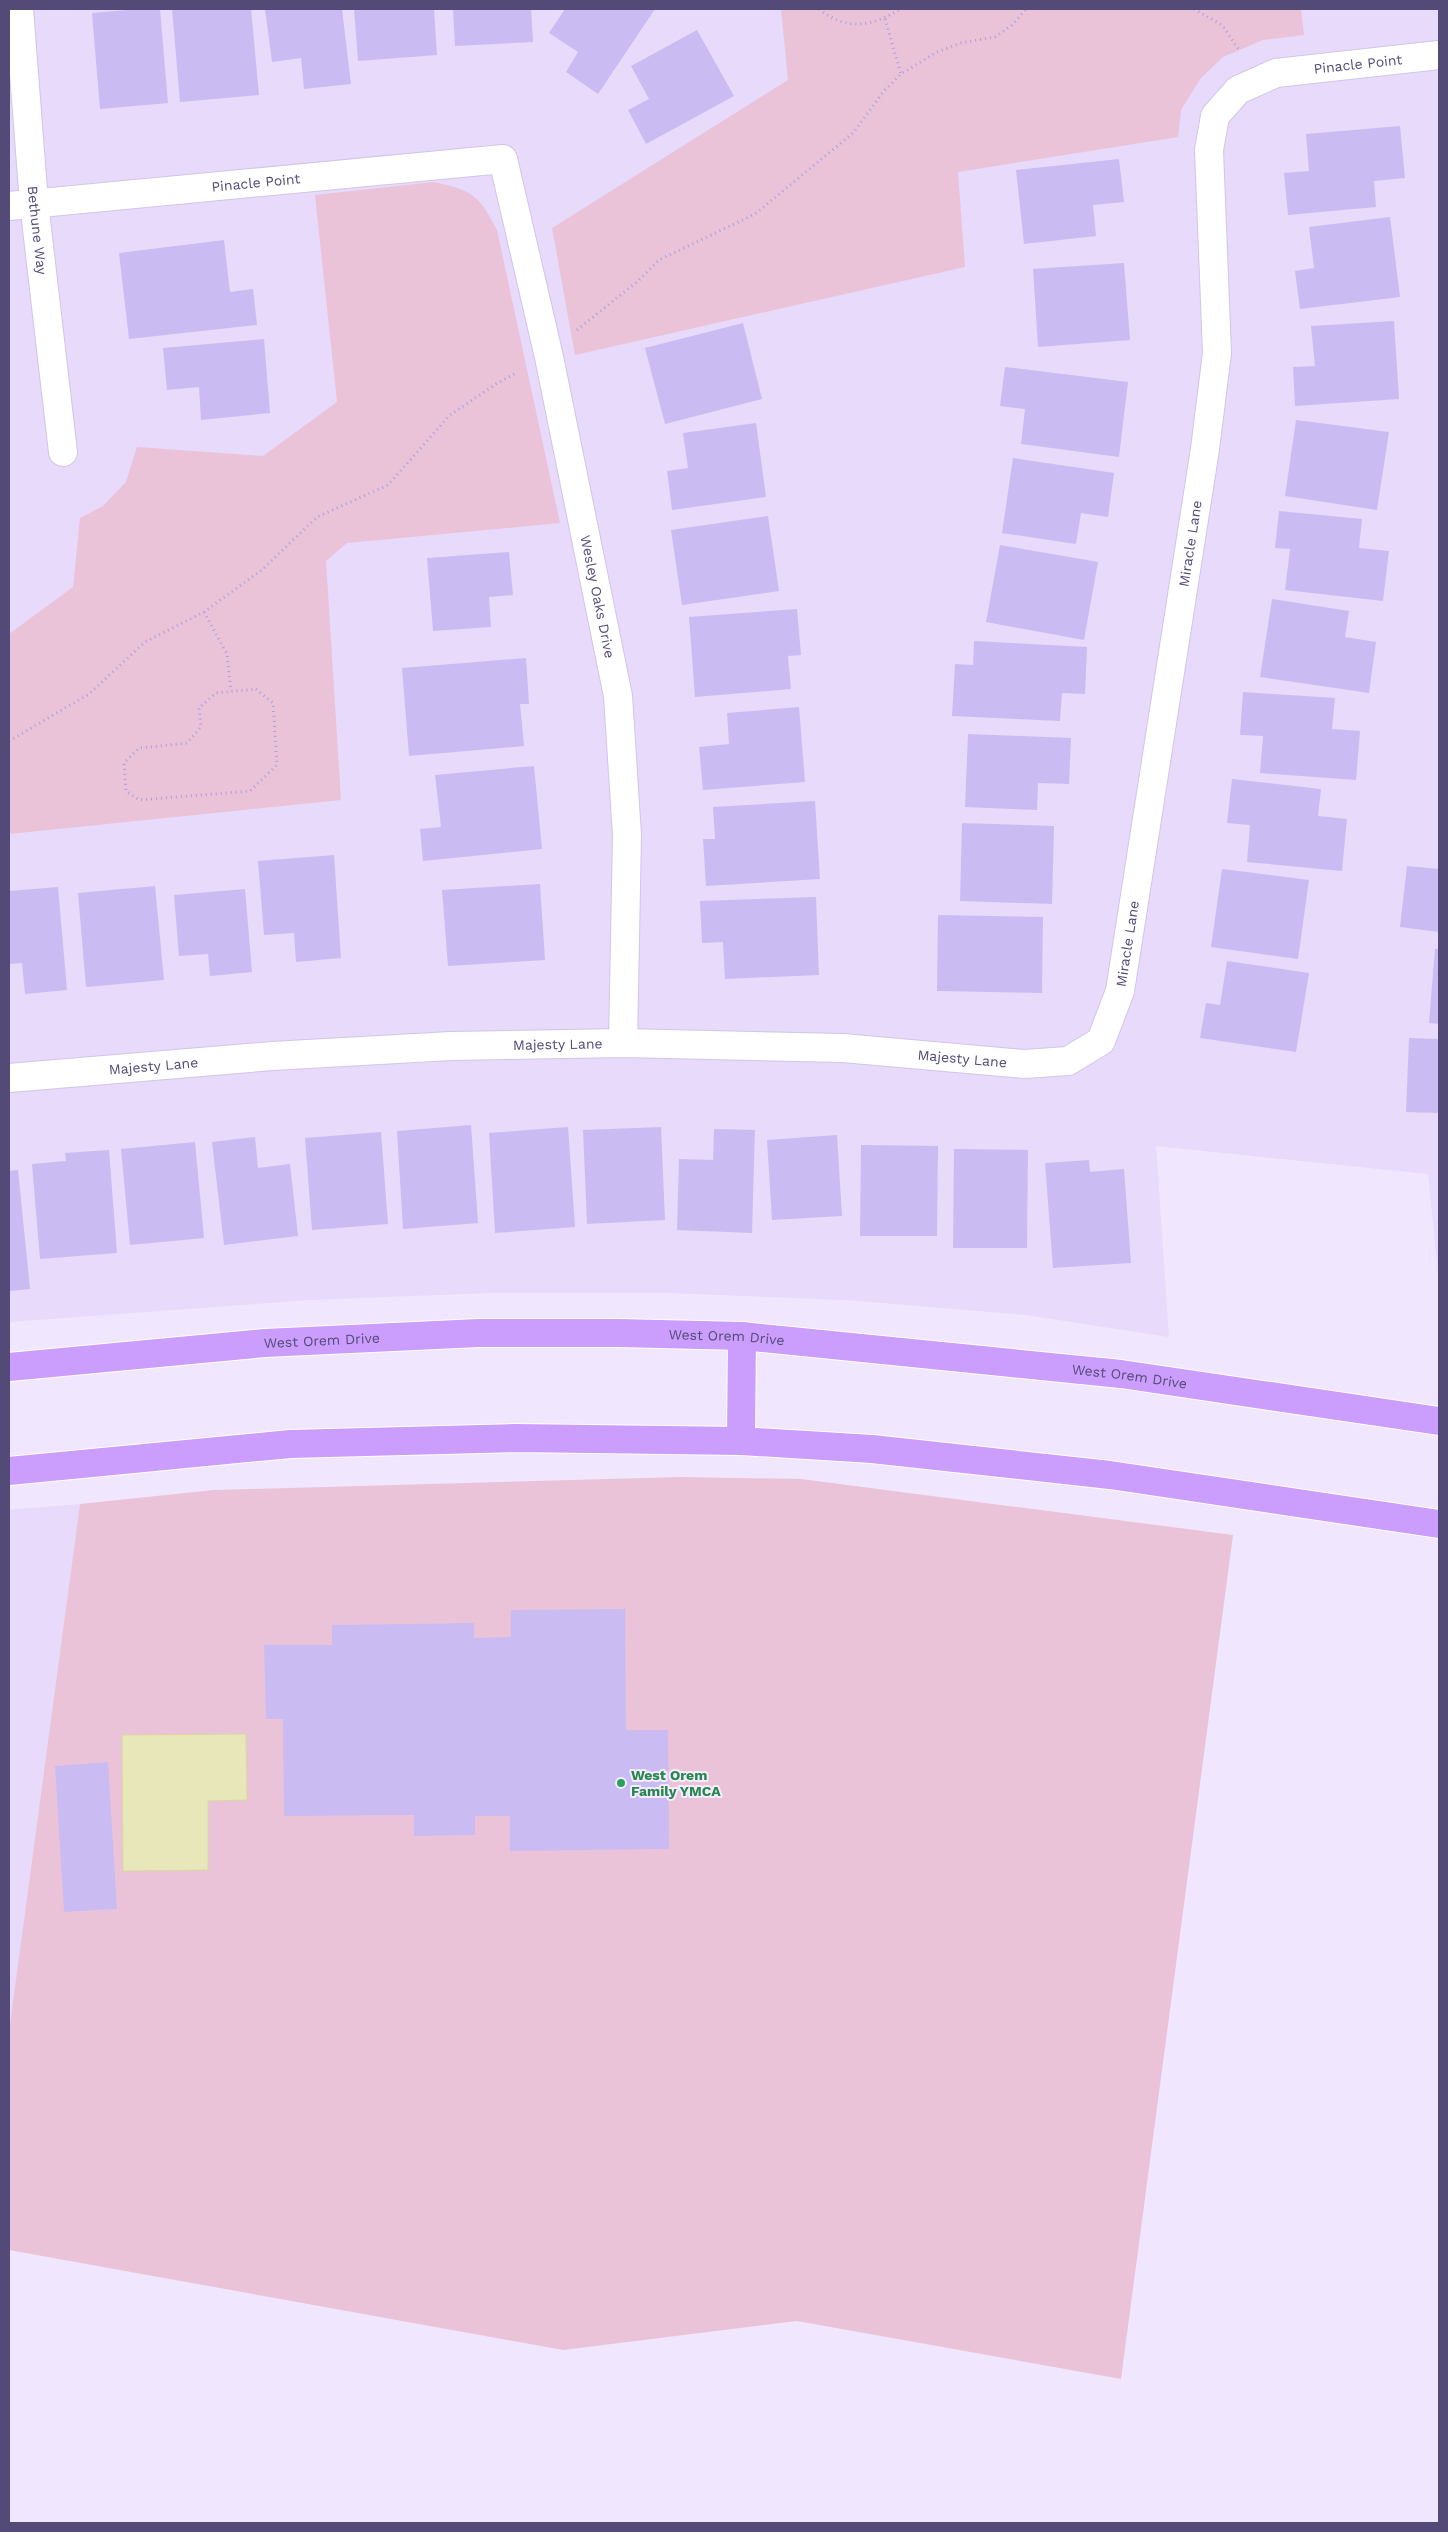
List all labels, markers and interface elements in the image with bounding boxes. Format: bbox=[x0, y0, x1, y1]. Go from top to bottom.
street label: Pinacle Point bbox=[1313, 51, 1403, 77]
street label: Pinacle Point bbox=[211, 170, 301, 195]
street label: Bethune Way bbox=[25, 185, 50, 276]
street label: Miracle Lane bbox=[1175, 499, 1205, 588]
street label: Wesley Oaks Drive bbox=[577, 534, 618, 660]
street label: Miracle Lane bbox=[1113, 899, 1142, 988]
street label: Majesty Lane bbox=[513, 1035, 603, 1053]
street label: Majesty Lane bbox=[917, 1047, 1008, 1070]
street label: Majesty Lane bbox=[108, 1054, 199, 1078]
street label: West Orem Drive bbox=[668, 1326, 785, 1348]
street label: West Orem Drive bbox=[263, 1330, 380, 1351]
street label: West Orem Drive bbox=[1071, 1361, 1188, 1392]
place label: West Orem Family YMCA bbox=[631, 1767, 721, 1799]
marker: West Orem Family YMCA bbox=[615, 1777, 627, 1789]

